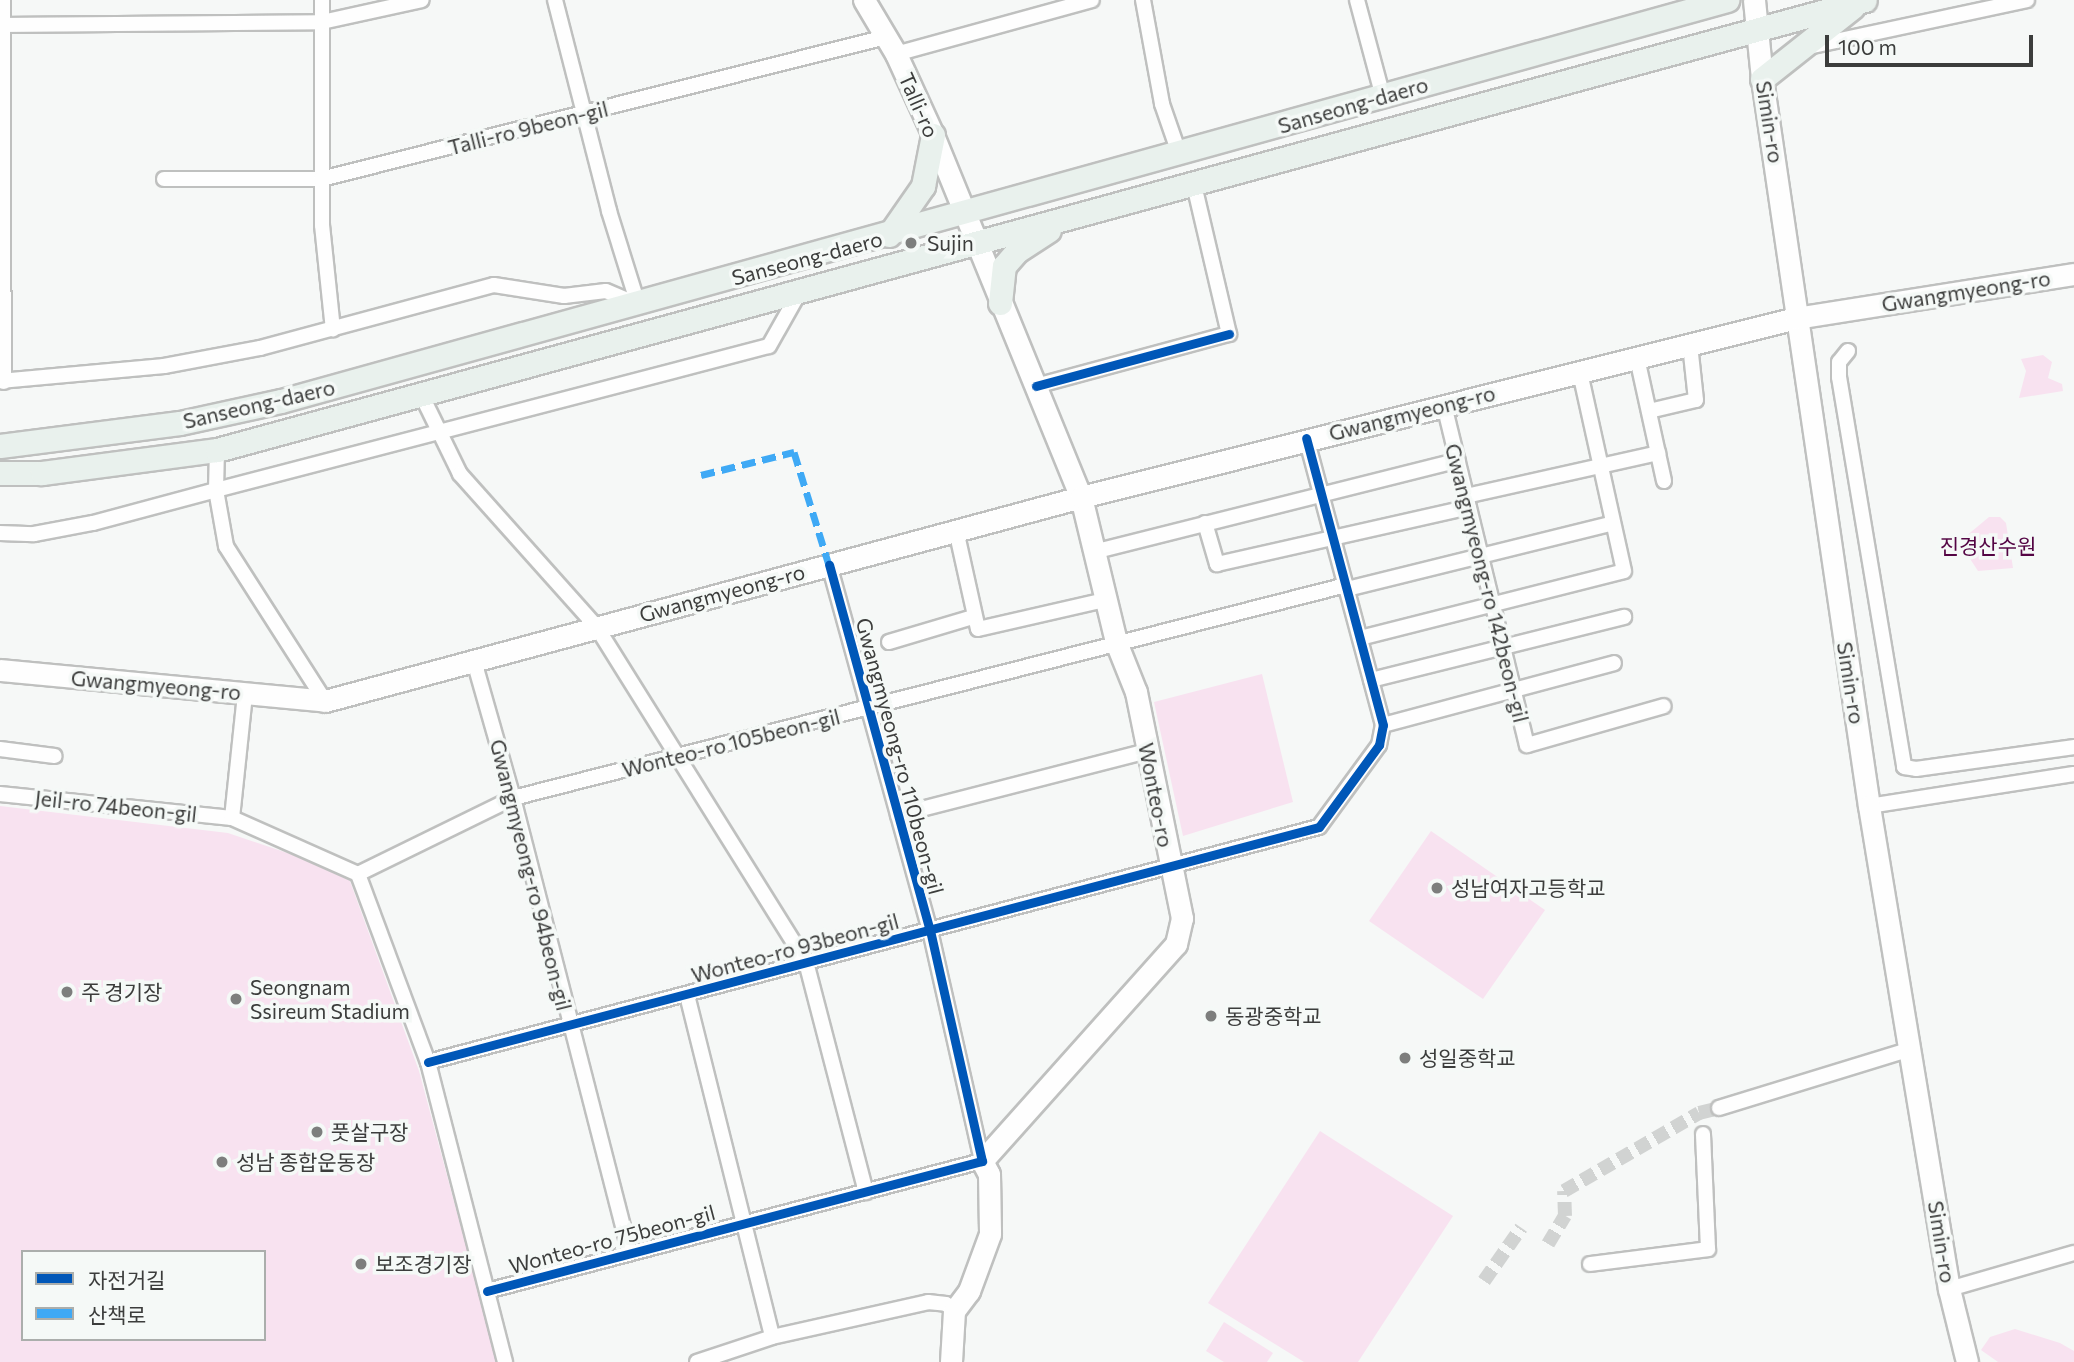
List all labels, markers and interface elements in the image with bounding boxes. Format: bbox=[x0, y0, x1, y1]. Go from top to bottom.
scale bar bbox=[1829, 21, 2037, 65]
text: 100 m bbox=[1838, 34, 1897, 59]
street label: Talli-ro bbox=[894, 69, 944, 141]
street label: Sanseong-daero bbox=[1275, 72, 1431, 138]
street label: Simin-ro bbox=[1751, 79, 1789, 165]
street label: Talli-ro 9beon-gil bbox=[445, 96, 611, 160]
street label: Sanseong-daero bbox=[729, 226, 885, 290]
place label: Sujin bbox=[927, 230, 974, 256]
marker: Sujin bbox=[901, 233, 921, 253]
street label: Gwangmyeong-ro bbox=[1880, 265, 2052, 317]
street label: Sanseong-daero bbox=[181, 374, 337, 434]
street label: Gwangmyeong-ro bbox=[1326, 380, 1498, 446]
street label: Gwangmyeong-ro 142beon-gil bbox=[1440, 441, 1534, 725]
park label: 진경산수원 bbox=[1940, 533, 2036, 559]
street label: Gwangmyeong-ro bbox=[636, 559, 808, 627]
street label: Gwangmyeong-ro 110beon-gil bbox=[851, 615, 949, 897]
street label: Simin-ro bbox=[1832, 640, 1870, 726]
street label: Gwangmyeong-ro bbox=[70, 665, 242, 705]
street label: Wonteo-ro 105beon-gil bbox=[619, 704, 843, 782]
street label: Gwangmyeong-ro 94beon-gil bbox=[485, 737, 577, 1013]
street label: Wonteo-ro bbox=[1134, 741, 1178, 849]
street label: Jeil-ro 74beon-gil bbox=[34, 785, 198, 827]
place label: 성남여자고등학교 bbox=[1451, 875, 1606, 901]
marker: 성남여자고등학교 bbox=[1429, 880, 1445, 896]
street label: Wonteo-ro 93beon-gil bbox=[688, 908, 902, 988]
place label: Seongnam Ssireum Stadium bbox=[250, 974, 410, 1024]
place label: 주 경기장 bbox=[81, 979, 162, 1005]
marker: 주 경기장 bbox=[59, 984, 75, 1000]
marker: Seongnam Ssireum Stadium bbox=[228, 991, 244, 1007]
place label: 동광중학교 bbox=[1225, 1003, 1322, 1029]
marker: 동광중학교 bbox=[1203, 1008, 1219, 1024]
place label: 성일중학교 bbox=[1419, 1045, 1516, 1071]
marker: 성일중학교 bbox=[1397, 1050, 1413, 1066]
place label: 풋살구장 bbox=[331, 1119, 408, 1145]
marker: 풋살구장 bbox=[309, 1124, 325, 1140]
place label: 성남 종합운동장 bbox=[236, 1149, 375, 1175]
marker: 성남 종합운동장 bbox=[214, 1154, 230, 1170]
street label: Wonteo-ro 75beon-gil bbox=[506, 1199, 718, 1279]
street label: Simin-ro bbox=[1923, 1199, 1961, 1285]
legend bbox=[21, 1250, 266, 1341]
place label: 보조경기장 bbox=[375, 1251, 472, 1277]
marker: 보조경기장 bbox=[353, 1256, 369, 1272]
text: 자전거길 bbox=[88, 1267, 165, 1292]
text: 산책로 bbox=[88, 1302, 146, 1327]

